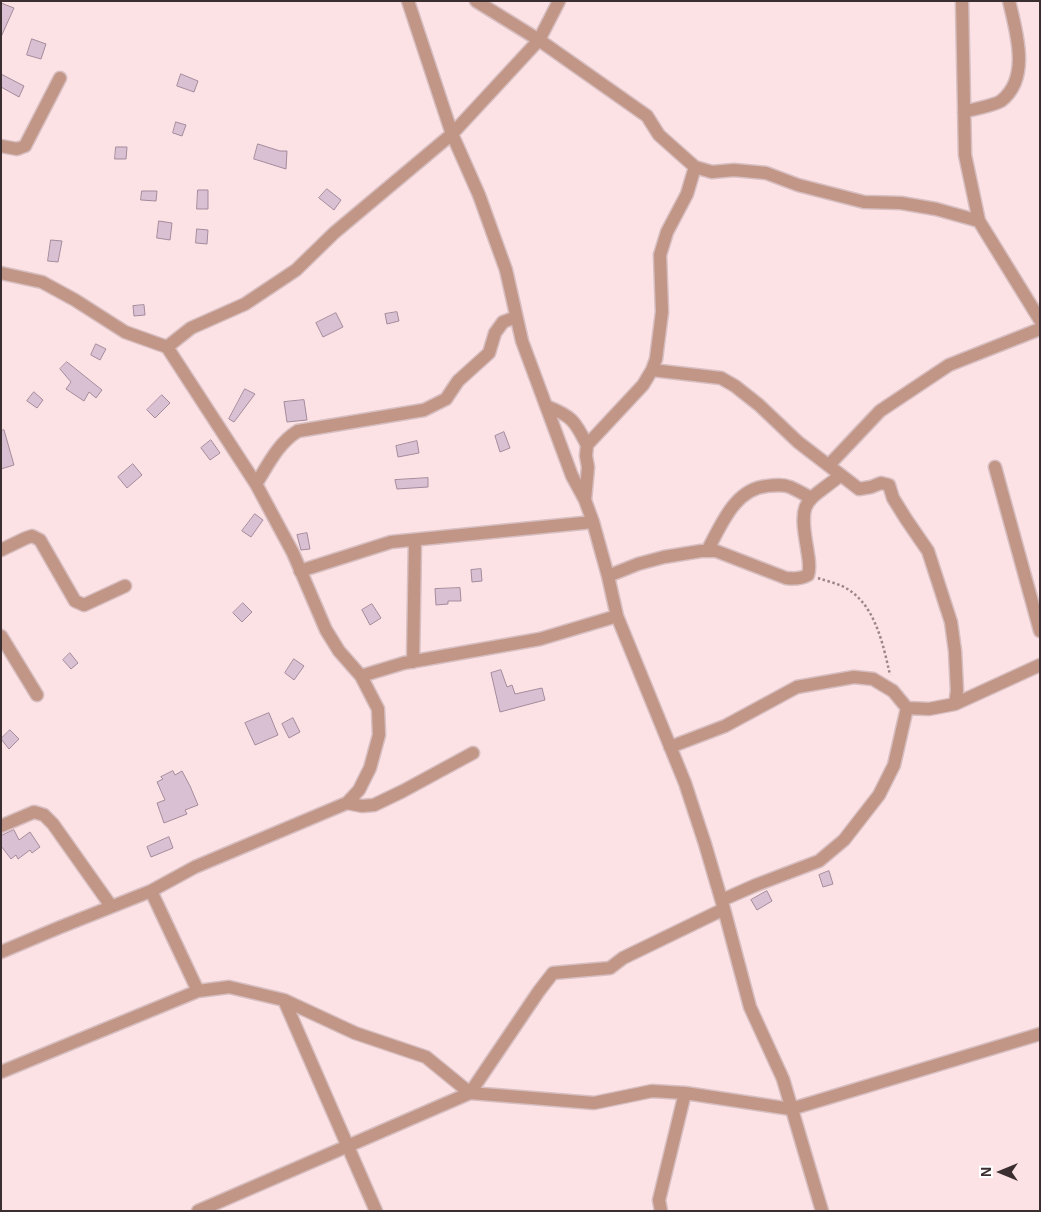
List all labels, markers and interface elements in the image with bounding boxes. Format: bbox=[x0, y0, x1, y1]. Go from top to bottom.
north arrow bbox=[976, 1147, 1026, 1197]
text: N bbox=[978, 1167, 994, 1177]

